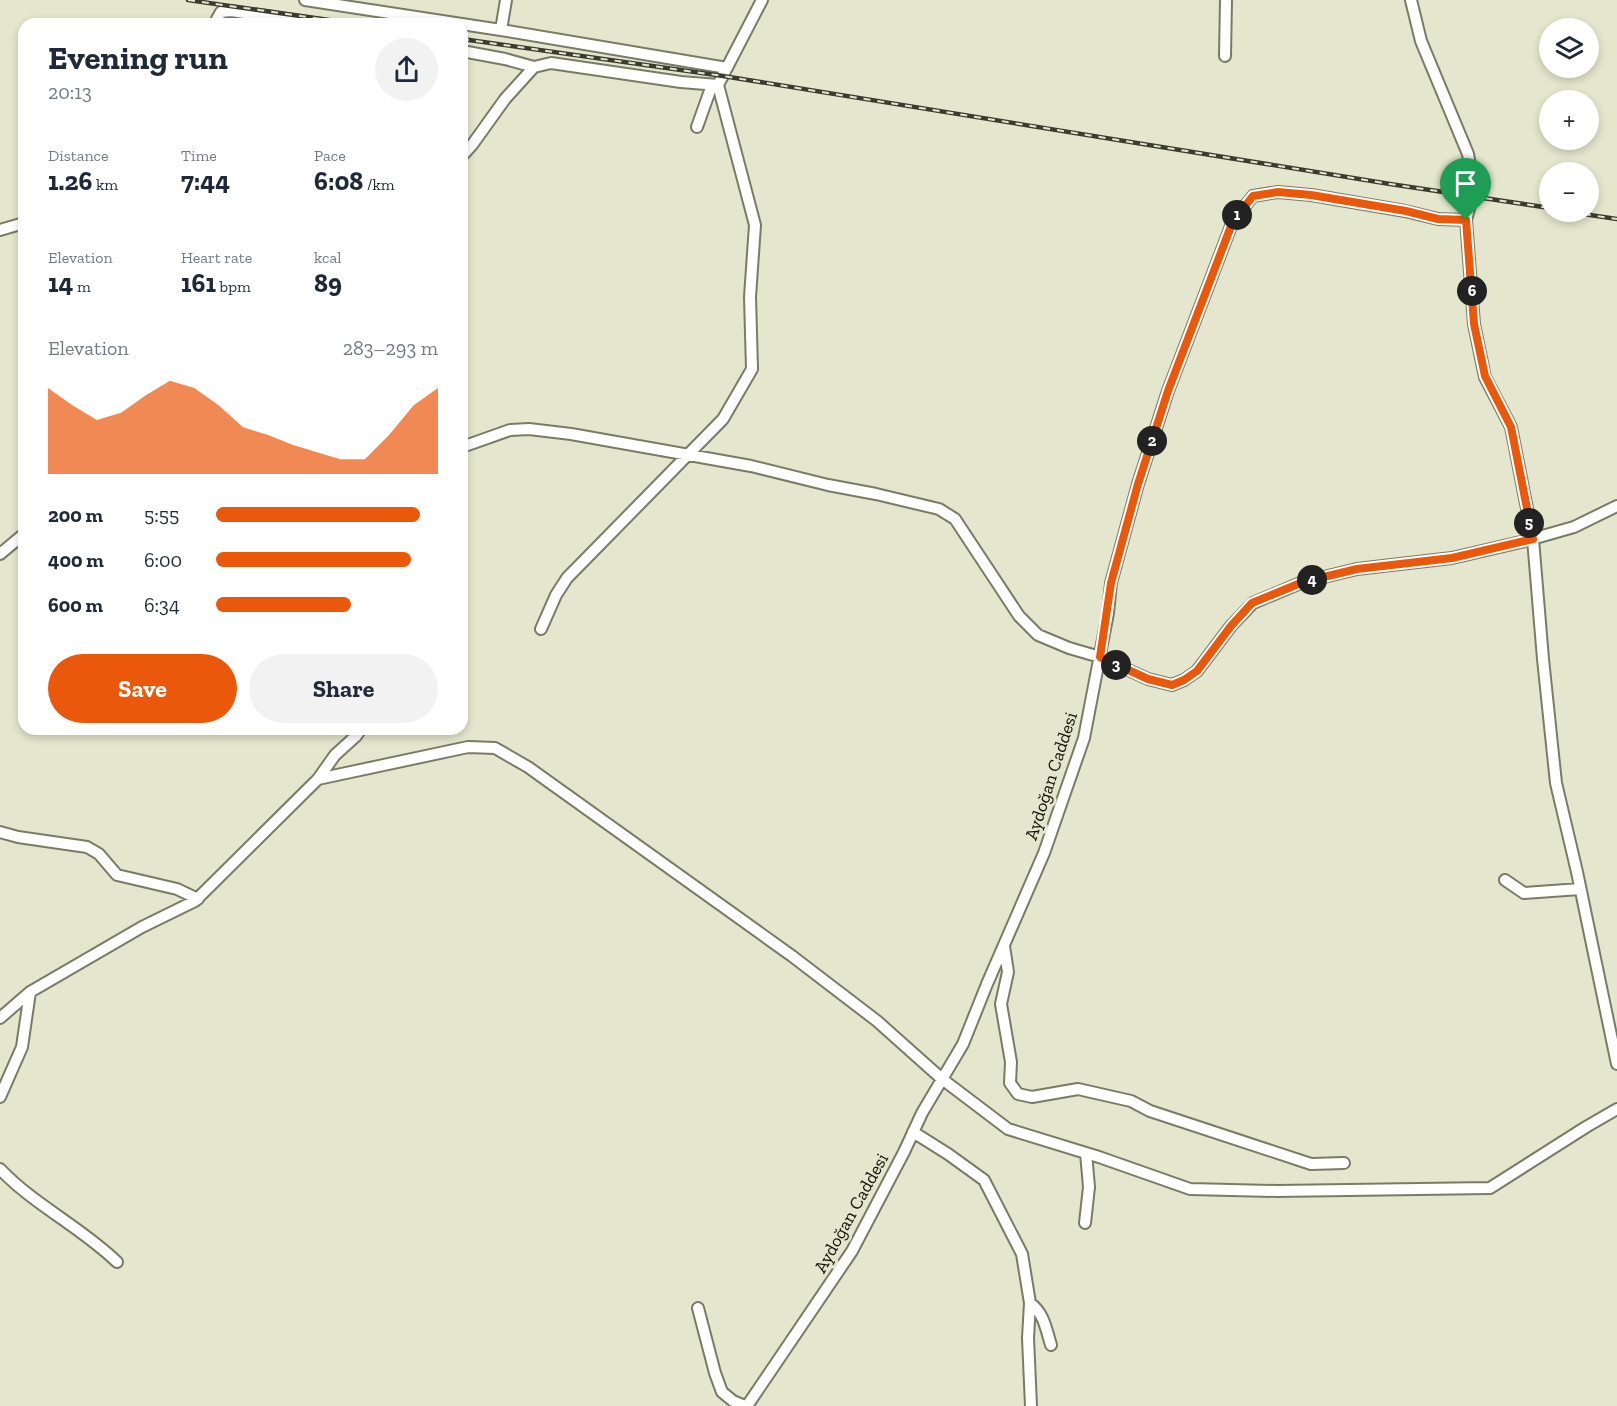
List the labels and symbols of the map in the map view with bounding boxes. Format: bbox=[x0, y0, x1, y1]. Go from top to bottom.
pin bbox=[1440, 158, 1491, 220]
pin: 1 bbox=[1222, 200, 1252, 230]
pin: 6 bbox=[1457, 276, 1487, 306]
pin: 2 bbox=[1137, 426, 1167, 456]
pin: 5 bbox=[1514, 508, 1544, 538]
pin: 4 bbox=[1297, 565, 1327, 595]
pin: 3 bbox=[1101, 650, 1131, 680]
street label: Aydoğan Caddesi bbox=[1020, 709, 1082, 843]
street label: Aydoğan Caddesi bbox=[809, 1149, 893, 1277]

